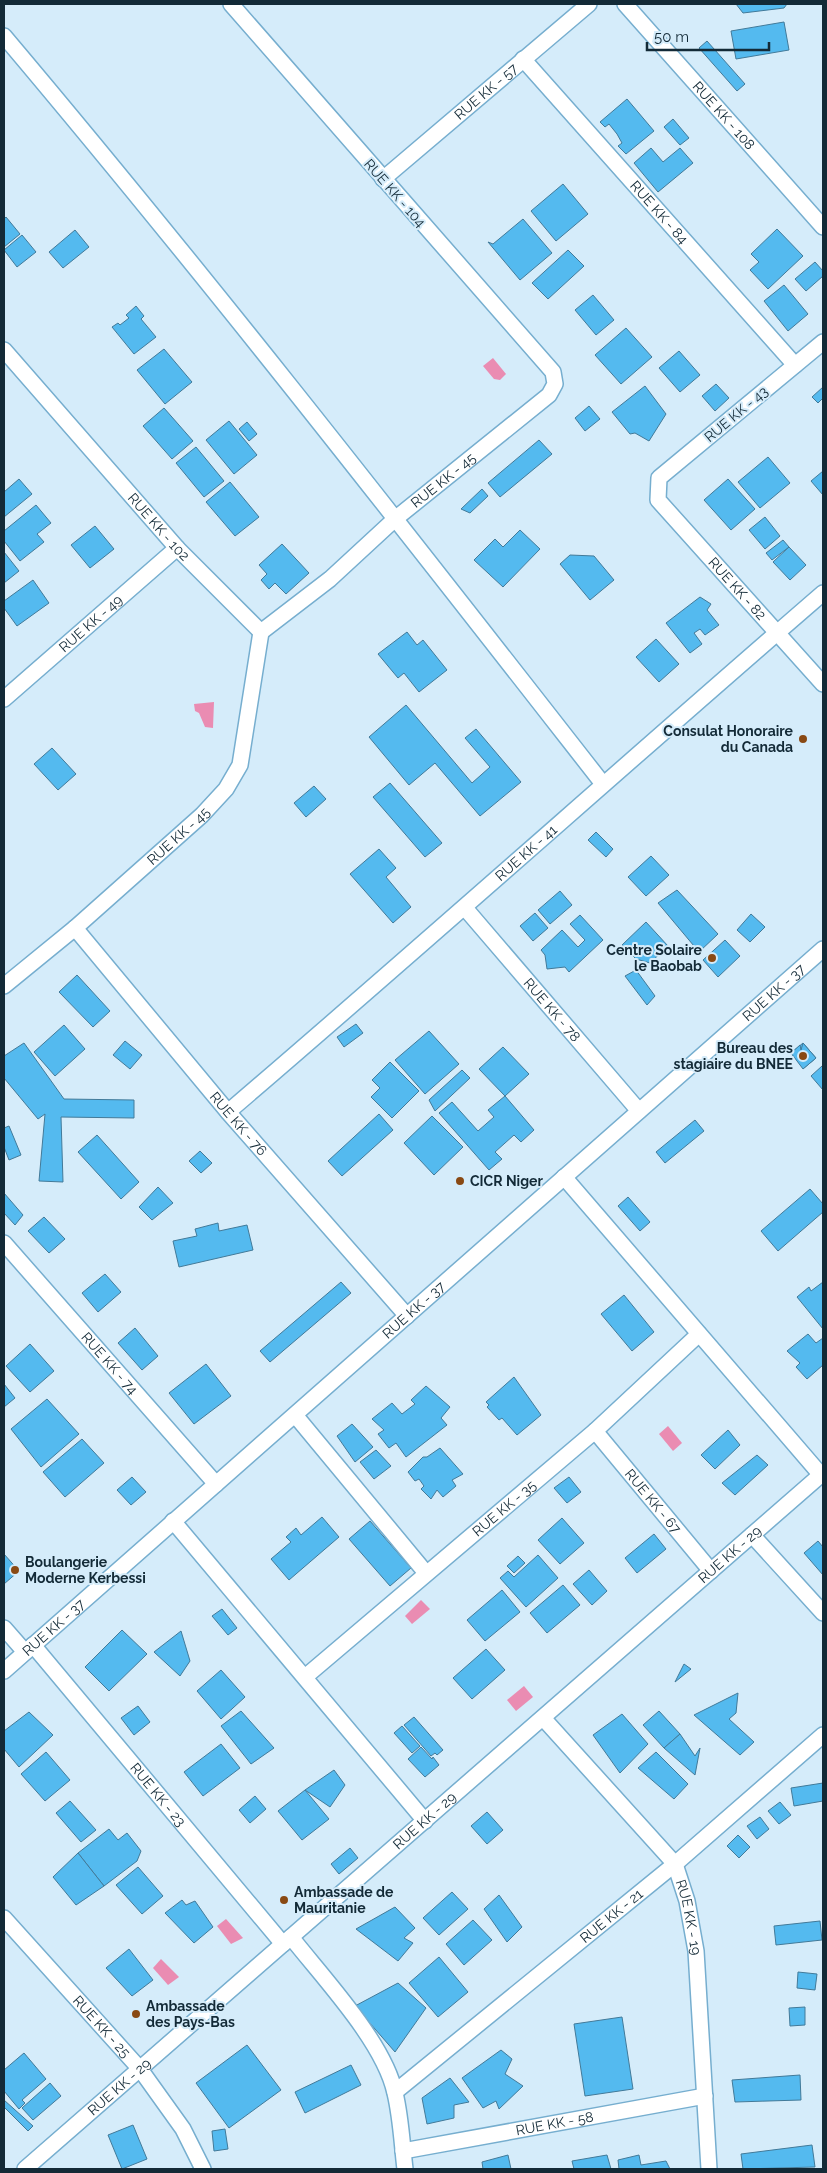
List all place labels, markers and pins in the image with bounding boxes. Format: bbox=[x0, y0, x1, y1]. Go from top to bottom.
place label: Consulat Honoraire du Canada bbox=[663, 723, 794, 755]
marker: Consulat Honoraire du Canada bbox=[797, 733, 809, 745]
place label: Centre Solaire le Baobab bbox=[606, 942, 703, 974]
marker: Centre Solaire le Baobab bbox=[706, 952, 718, 964]
place label: Bureau des stagiaire du BNEE bbox=[674, 1040, 793, 1072]
marker: Bureau des stagiaire du BNEE bbox=[797, 1050, 809, 1062]
place label: CICR Niger bbox=[470, 1173, 543, 1189]
marker: CICR Niger bbox=[454, 1175, 466, 1187]
place label: Boulangerie Moderne Kerbessi bbox=[25, 1554, 146, 1586]
marker: Boulangerie Moderne Kerbessi bbox=[9, 1564, 21, 1576]
place label: Ambassade de Mauritanie bbox=[294, 1884, 394, 1916]
marker: Ambassade de Mauritanie bbox=[278, 1894, 290, 1906]
place label: Ambassade des Pays-Bas bbox=[146, 1998, 235, 2030]
marker: Ambassade des Pays-Bas bbox=[130, 2008, 142, 2020]

